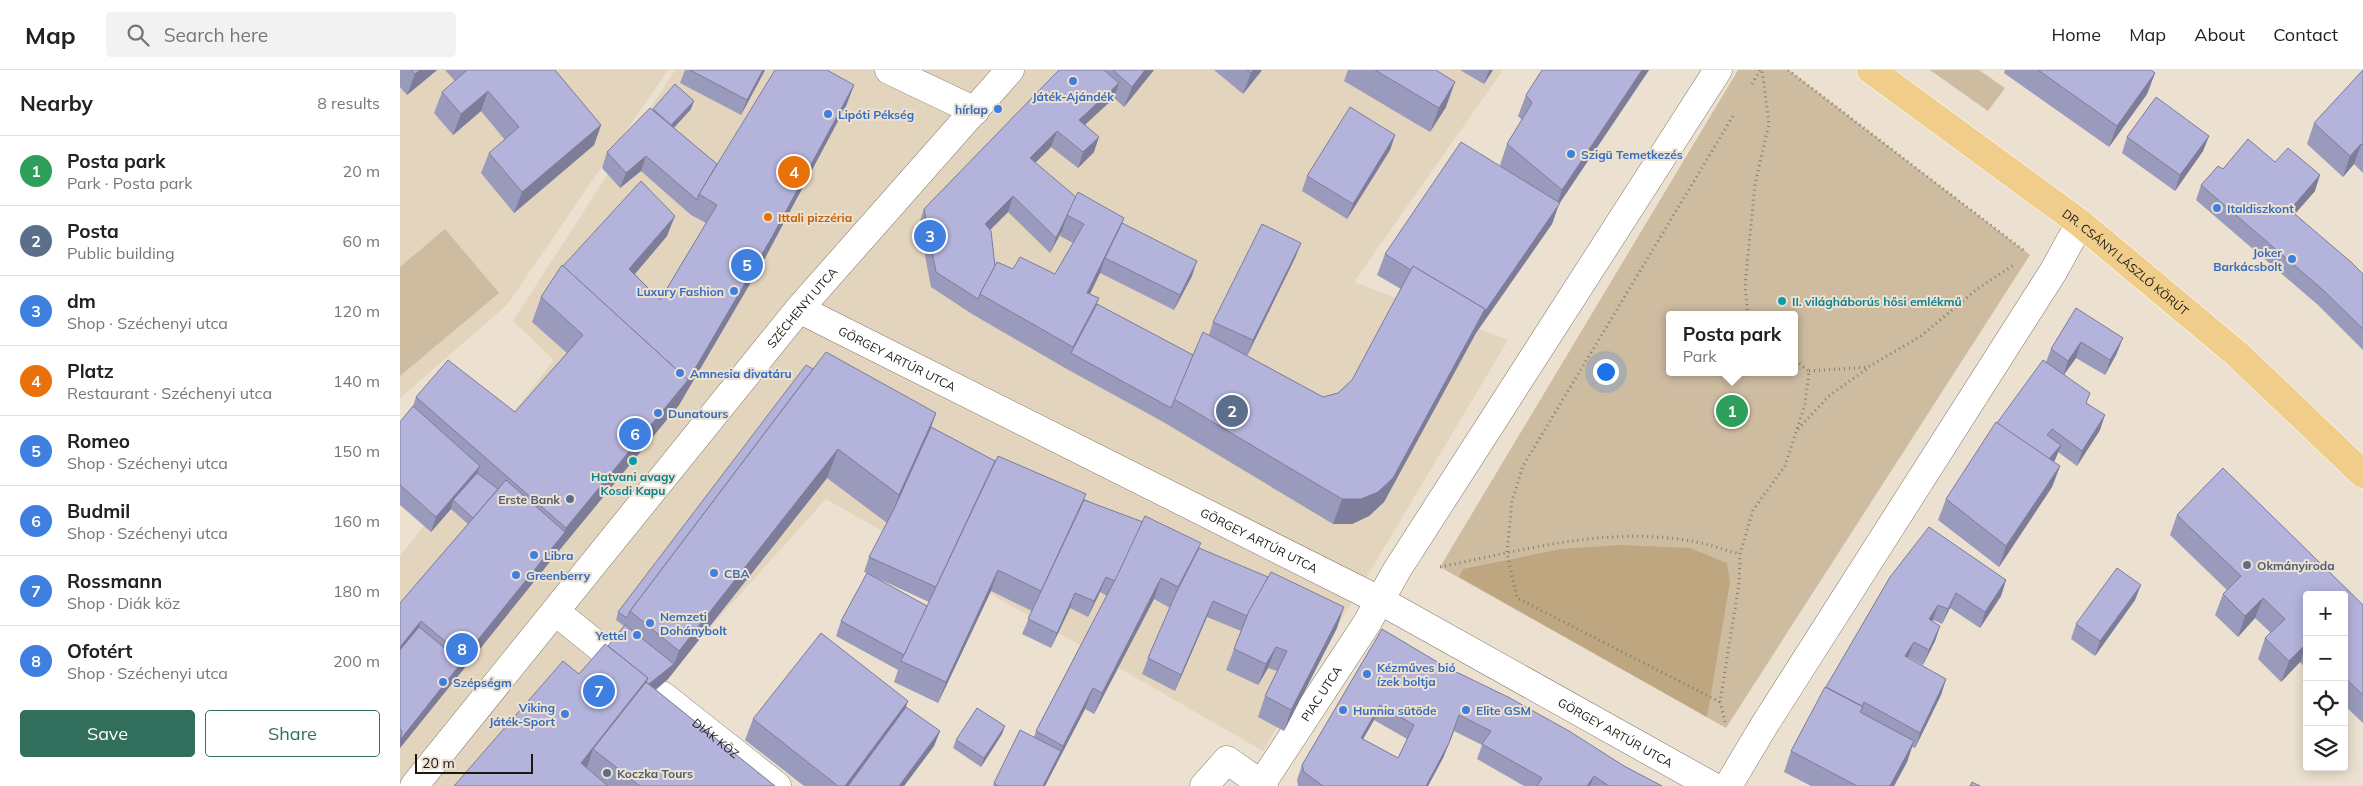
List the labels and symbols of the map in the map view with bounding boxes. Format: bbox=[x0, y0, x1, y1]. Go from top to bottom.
marker: Játék-Ajándék bbox=[1067, 75, 1079, 87]
place label: Játék-Ajándék bbox=[1032, 89, 1114, 104]
place label: hírlap bbox=[955, 102, 988, 117]
marker: hírlap bbox=[992, 103, 1004, 115]
place label: Lipóti Pékség bbox=[838, 107, 914, 122]
marker: Lipóti Pékség bbox=[822, 108, 834, 120]
place label: Szigü Temetkezés bbox=[1581, 147, 1683, 162]
marker: Szigü Temetkezés bbox=[1565, 148, 1577, 160]
pin: 4 bbox=[778, 153, 810, 191]
place label: Italdiszkont bbox=[2227, 201, 2294, 216]
marker: Italdiszkont bbox=[2211, 202, 2223, 214]
street label: DR. CSÁNYI LÁSZLÓ KÖRÚT bbox=[2060, 205, 2193, 319]
place label: Ittali pizzéria bbox=[778, 210, 852, 225]
marker: Ittali pizzéria bbox=[762, 211, 774, 223]
pin: 3 bbox=[914, 217, 946, 255]
place label: Joker Barkácsbolt bbox=[2213, 245, 2282, 274]
pin: 5 bbox=[731, 246, 763, 284]
marker: Joker Barkácsbolt bbox=[2286, 253, 2298, 265]
street label: SZÉCHENYI UTCA bbox=[763, 264, 840, 351]
place label: Luxury Fashion bbox=[637, 284, 724, 299]
marker: Luxury Fashion bbox=[728, 285, 740, 297]
place label: II. világháborús hősi emlékmű bbox=[1792, 294, 1962, 309]
marker: II. világháborús hősi emlékmű bbox=[1776, 295, 1788, 307]
street label: GÖRGEY ARTÚR UTCA bbox=[836, 323, 959, 394]
your location bbox=[1593, 359, 1619, 385]
place label: Amnesia divatáru bbox=[690, 366, 792, 381]
marker: Amnesia divatáru bbox=[674, 367, 686, 379]
pin: 2 bbox=[1216, 392, 1248, 430]
pin: 1 bbox=[1716, 392, 1748, 430]
place label: Dunatours bbox=[668, 406, 728, 421]
marker: Dunatours bbox=[652, 407, 664, 419]
pin: 6 bbox=[619, 415, 651, 453]
marker: Hatvani avagy Kosdi Kapu bbox=[627, 455, 639, 467]
place label: Hatvani avagy Kosdi Kapu bbox=[591, 469, 676, 498]
place label: Erste Bank bbox=[498, 492, 560, 507]
marker: Erste Bank bbox=[564, 493, 576, 505]
street label: GÖRGEY ARTÚR UTCA bbox=[1198, 504, 1321, 576]
place label: Libra bbox=[544, 548, 573, 563]
marker: Libra bbox=[528, 549, 540, 561]
place label: Okmányiroda bbox=[2257, 558, 2335, 573]
marker: Okmányiroda bbox=[2241, 559, 2253, 571]
place label: CBA bbox=[724, 566, 749, 581]
marker: CBA bbox=[708, 567, 720, 579]
place label: Greenberry bbox=[526, 568, 591, 583]
marker: Greenberry bbox=[510, 569, 522, 581]
place label: Nemzeti Dohánybolt bbox=[660, 609, 727, 638]
marker: Nemzeti Dohánybolt bbox=[644, 617, 656, 629]
place label: Yettel bbox=[594, 628, 627, 643]
marker: Yettel bbox=[631, 629, 643, 641]
pin: 8 bbox=[446, 630, 478, 668]
place label: Kézműves bió ízek boltja bbox=[1377, 660, 1456, 689]
street label: PIAC UTCA bbox=[1297, 662, 1345, 724]
marker: Kézműves bió ízek boltja bbox=[1361, 668, 1373, 680]
pin: 7 bbox=[583, 672, 615, 710]
place label: Szépségm bbox=[453, 675, 512, 690]
marker: Szépségm bbox=[437, 676, 449, 688]
street label: GÖRGEY ARTÚR UTCA bbox=[1556, 694, 1676, 770]
place label: Viking Játék-Sport bbox=[489, 700, 555, 729]
place label: Hunnia sütöde bbox=[1353, 703, 1437, 718]
place label: Elite GSM bbox=[1476, 703, 1531, 718]
marker: Hunnia sütöde bbox=[1337, 704, 1349, 716]
marker: Elite GSM bbox=[1460, 704, 1472, 716]
marker: Viking Játék-Sport bbox=[559, 708, 571, 720]
street label: DIÁK KÖZ bbox=[690, 715, 742, 761]
scale bar bbox=[415, 751, 532, 774]
place label: Koczka Tours bbox=[617, 766, 693, 781]
marker: Koczka Tours bbox=[601, 767, 613, 779]

